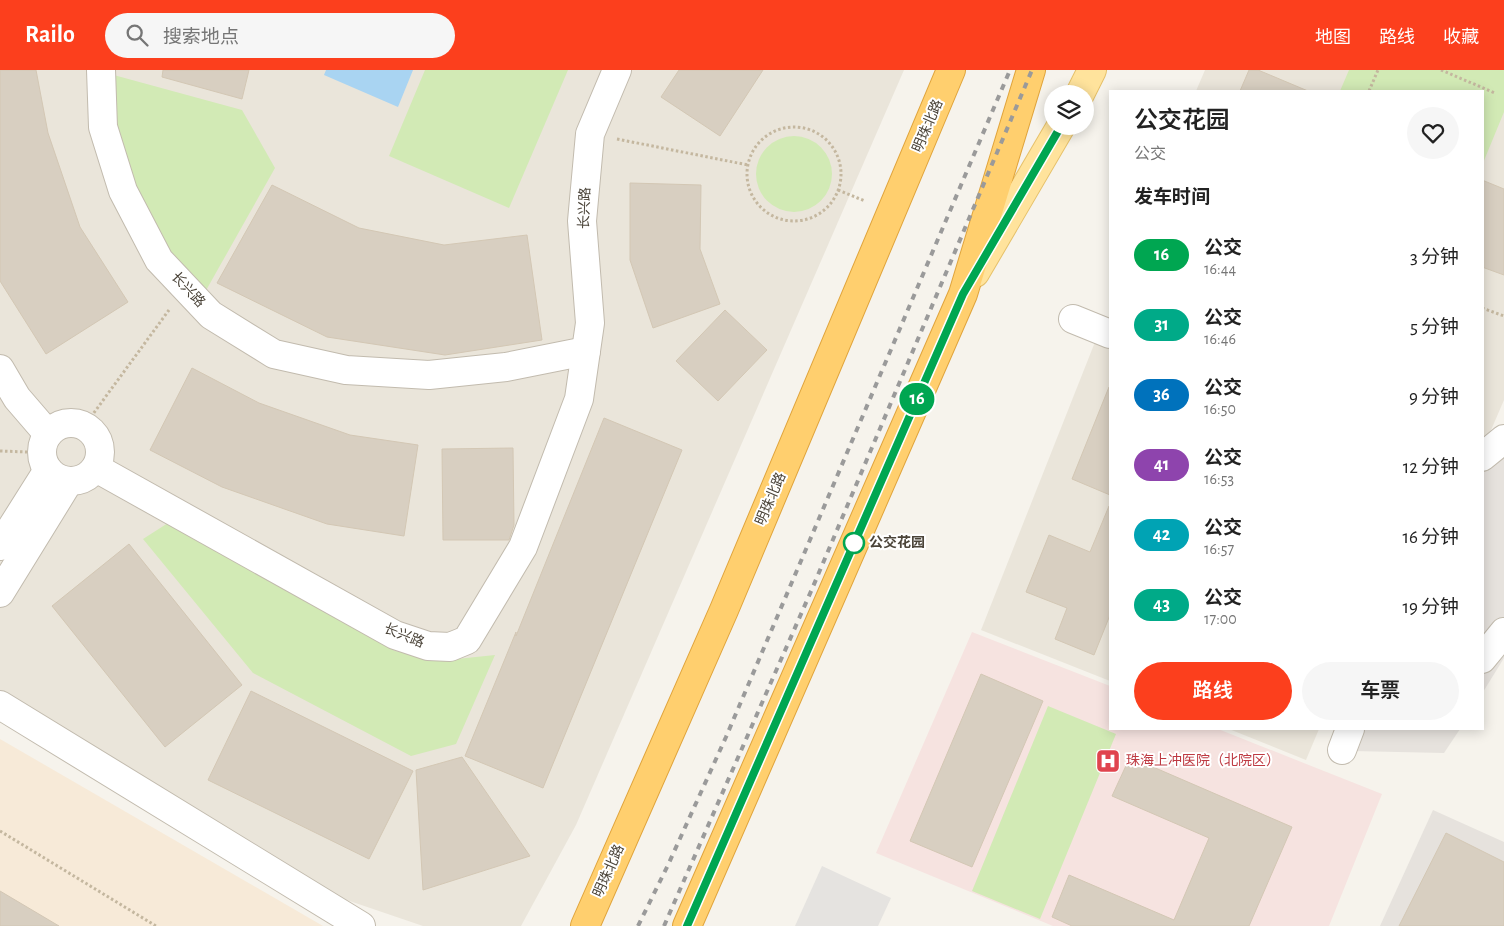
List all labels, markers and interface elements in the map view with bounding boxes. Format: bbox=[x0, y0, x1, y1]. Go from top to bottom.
search box bbox=[105, 13, 455, 58]
icon: search bbox=[123, 21, 151, 49]
text: Railo bbox=[25, 23, 75, 47]
text: 搜索地点 bbox=[163, 28, 239, 47]
text: 地图 bbox=[1315, 29, 1351, 47]
text: 路线 bbox=[1379, 29, 1415, 47]
text: 收藏 bbox=[1443, 29, 1479, 47]
map controls bbox=[1044, 85, 1094, 135]
button: layers bbox=[1044, 85, 1094, 135]
street label: 明珠北路 bbox=[909, 97, 945, 155]
button: heart bbox=[1407, 107, 1459, 159]
text: 公交花园 bbox=[1134, 109, 1230, 133]
text: 公交 bbox=[1134, 146, 1166, 162]
street label: 长兴路 bbox=[576, 187, 593, 229]
text: 发车时间 bbox=[1134, 188, 1210, 207]
text: 公交 bbox=[1204, 239, 1242, 258]
text: 16 bbox=[1154, 246, 1169, 264]
text: 3 分钟 bbox=[1410, 248, 1459, 267]
text: 16:44 bbox=[1204, 261, 1236, 277]
street label: 长兴路 bbox=[169, 269, 208, 310]
text: 公交 bbox=[1204, 309, 1242, 328]
text: 31 bbox=[1154, 316, 1169, 334]
text: 5 分钟 bbox=[1410, 318, 1459, 337]
text: 16:46 bbox=[1204, 331, 1236, 347]
text: 公交 bbox=[1204, 379, 1242, 398]
line badge: 16 bbox=[894, 383, 940, 415]
text: 36 bbox=[1153, 386, 1170, 404]
text: 9 分钟 bbox=[1409, 388, 1459, 407]
text: 16 bbox=[909, 390, 925, 408]
text: 16:50 bbox=[1204, 401, 1236, 417]
text: 公交 bbox=[1204, 449, 1242, 468]
text: 41 bbox=[1154, 456, 1169, 474]
text: 12 分钟 bbox=[1403, 458, 1459, 477]
street label: 明珠北路 bbox=[752, 470, 788, 528]
text: 16:53 bbox=[1204, 471, 1234, 487]
text: 公交 bbox=[1204, 519, 1242, 538]
text: 42 bbox=[1153, 526, 1170, 544]
text: 16 分钟 bbox=[1402, 528, 1459, 547]
marker: 公交花园 bbox=[843, 532, 865, 554]
place label: 公交花园 bbox=[869, 535, 925, 550]
text: 16:57 bbox=[1204, 541, 1234, 557]
text: 公交 bbox=[1204, 589, 1242, 608]
text: 43 bbox=[1153, 596, 1170, 614]
text: 19 分钟 bbox=[1402, 598, 1459, 617]
text: 17:00 bbox=[1204, 611, 1237, 627]
street label: 长兴路 bbox=[382, 621, 426, 650]
button: 路线 bbox=[1134, 662, 1292, 720]
button: 车票 bbox=[1302, 662, 1459, 720]
hospital icon: 珠海上冲医院（北院区） bbox=[1095, 748, 1121, 774]
place label: 珠海上冲医院（北院区） bbox=[1126, 752, 1280, 768]
street label: 明珠北路 bbox=[589, 842, 627, 899]

